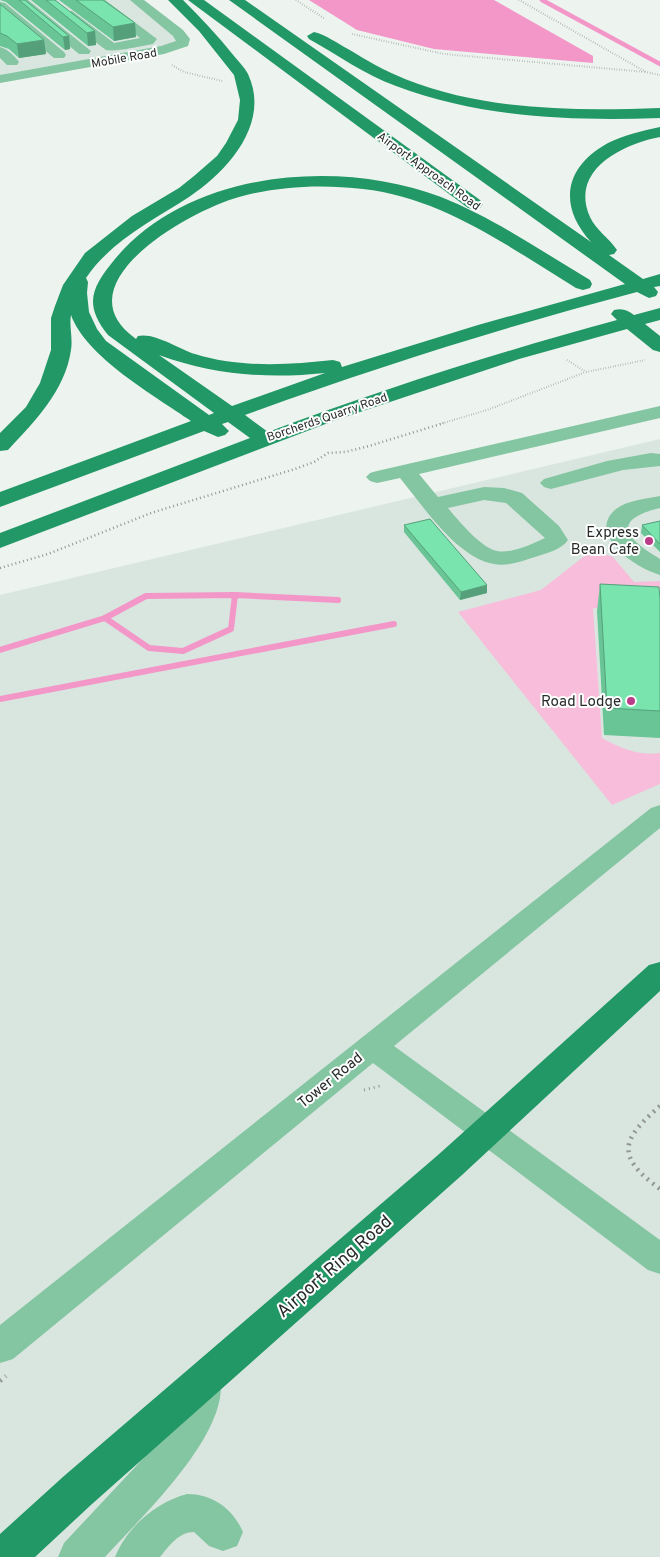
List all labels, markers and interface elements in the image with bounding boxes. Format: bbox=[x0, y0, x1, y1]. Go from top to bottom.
street label: Mobile Road bbox=[90, 45, 158, 73]
street label: Airport Approach Road bbox=[374, 129, 483, 215]
street label: Borcherds Quarry Road bbox=[265, 390, 390, 446]
place label: Express Bean Cafe bbox=[571, 524, 639, 560]
marker: Express Bean Cafe bbox=[643, 535, 655, 547]
place label: Road Lodge bbox=[541, 693, 621, 712]
marker: Road Lodge bbox=[625, 695, 637, 707]
street label: Tower Road bbox=[294, 1049, 367, 1113]
street label: Airport Ring Road bbox=[273, 1211, 397, 1324]

